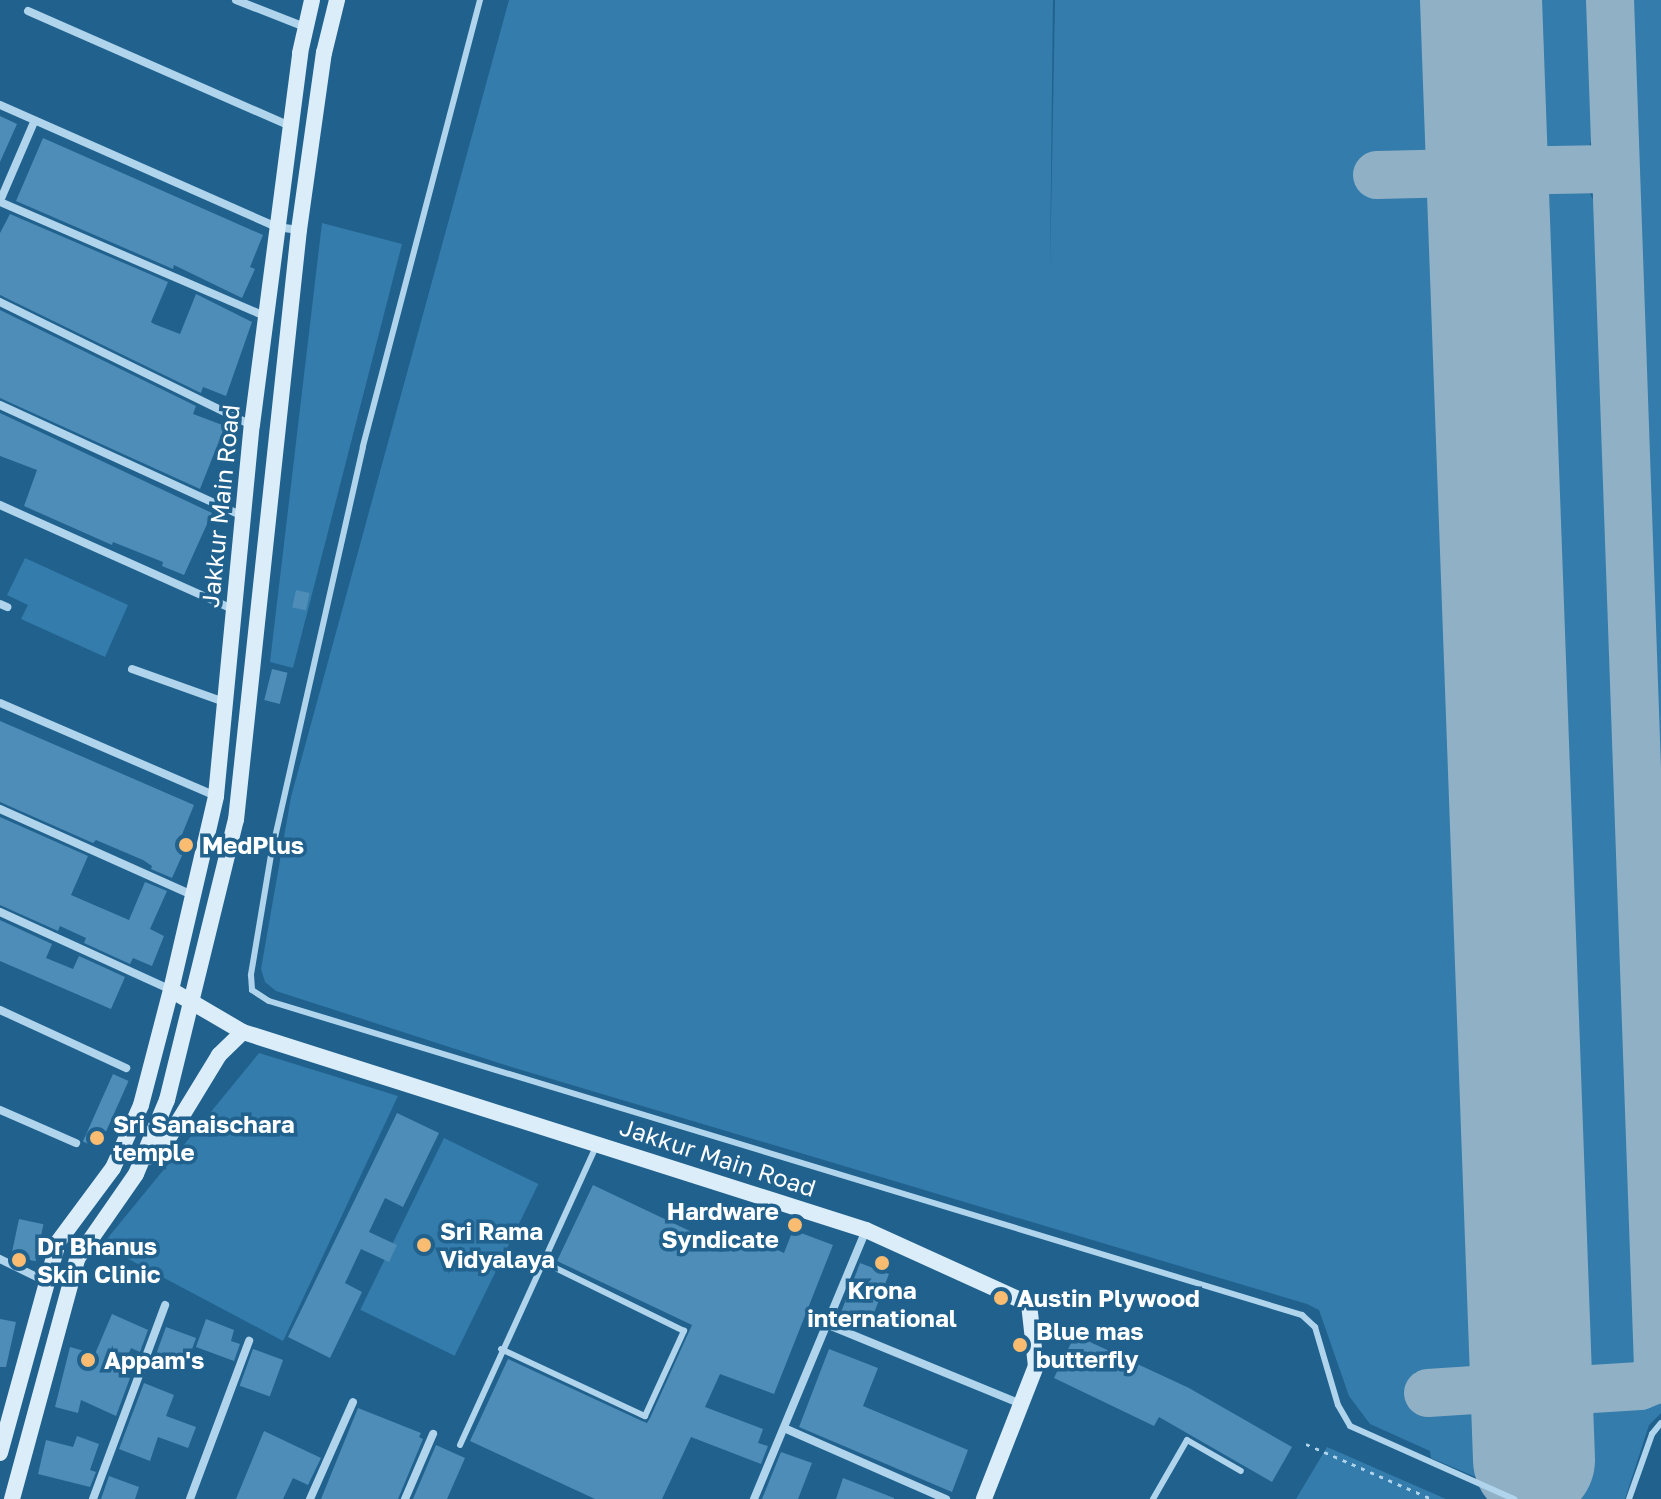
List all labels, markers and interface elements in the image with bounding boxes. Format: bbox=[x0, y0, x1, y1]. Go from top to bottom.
street label: Jakkur Main Road bbox=[195, 403, 245, 609]
place label: MedPlus bbox=[202, 831, 304, 859]
marker: MedPlus bbox=[177, 836, 195, 854]
place label: Sri Sanaischara temple bbox=[113, 1110, 295, 1166]
street label: Jakkur Main Road bbox=[617, 1112, 819, 1202]
marker: Sri Sanaischara temple bbox=[88, 1129, 106, 1147]
place label: Hardware Syndicate bbox=[661, 1197, 779, 1253]
marker: Hardware Syndicate bbox=[786, 1216, 804, 1234]
place label: Sri Rama Vidyalaya bbox=[440, 1217, 555, 1273]
place label: Dr Bhanus Skin Clinic bbox=[37, 1232, 161, 1288]
marker: Sri Rama Vidyalaya bbox=[415, 1236, 433, 1254]
marker: Dr Bhanus Skin Clinic bbox=[8, 1249, 30, 1271]
marker: Krona international bbox=[873, 1254, 891, 1272]
place label: Krona international bbox=[807, 1276, 957, 1332]
place label: Austin Plywood bbox=[1017, 1284, 1200, 1312]
marker: Austin Plywood bbox=[992, 1289, 1010, 1307]
place label: Blue mas butterfly bbox=[1036, 1317, 1144, 1373]
marker: Blue mas butterfly bbox=[1011, 1336, 1029, 1354]
place label: Appam's bbox=[104, 1346, 204, 1374]
marker: Appam's bbox=[79, 1351, 97, 1369]

